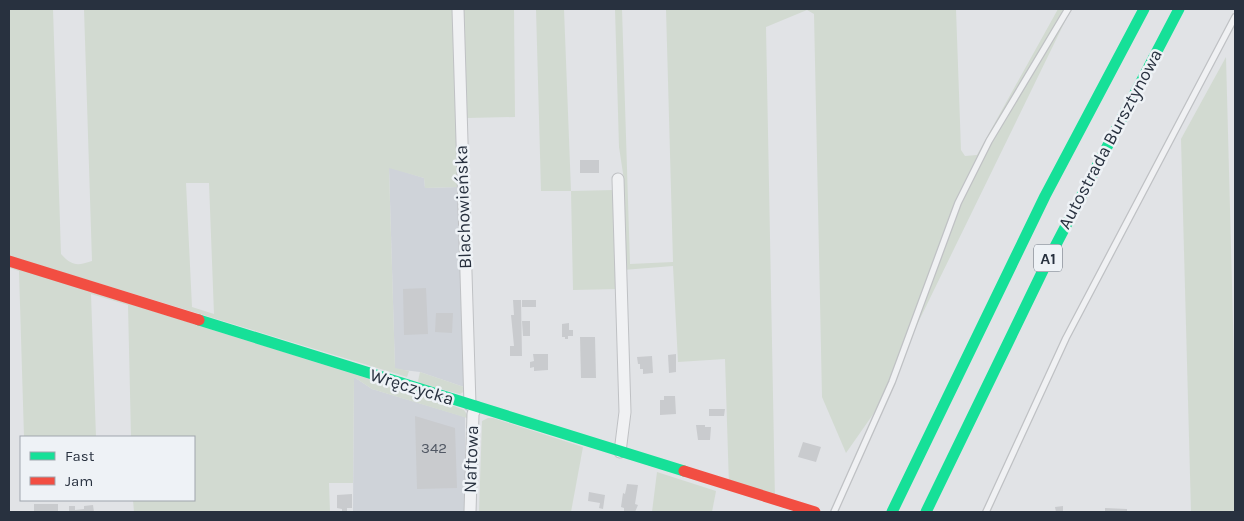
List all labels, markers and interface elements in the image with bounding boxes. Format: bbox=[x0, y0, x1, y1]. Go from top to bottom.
street label: Autostrada Bursztynowa bbox=[1053, 45, 1167, 233]
street label: Blachowieńska bbox=[450, 145, 476, 269]
road number: A1 bbox=[1034, 244, 1062, 272]
street label: Wręczycka bbox=[367, 364, 457, 410]
street label: Naftowa bbox=[459, 425, 483, 493]
legend bbox=[20, 436, 195, 501]
house number: 342 bbox=[421, 439, 447, 457]
text: Fast bbox=[65, 447, 95, 465]
text: Jam bbox=[65, 472, 93, 490]

